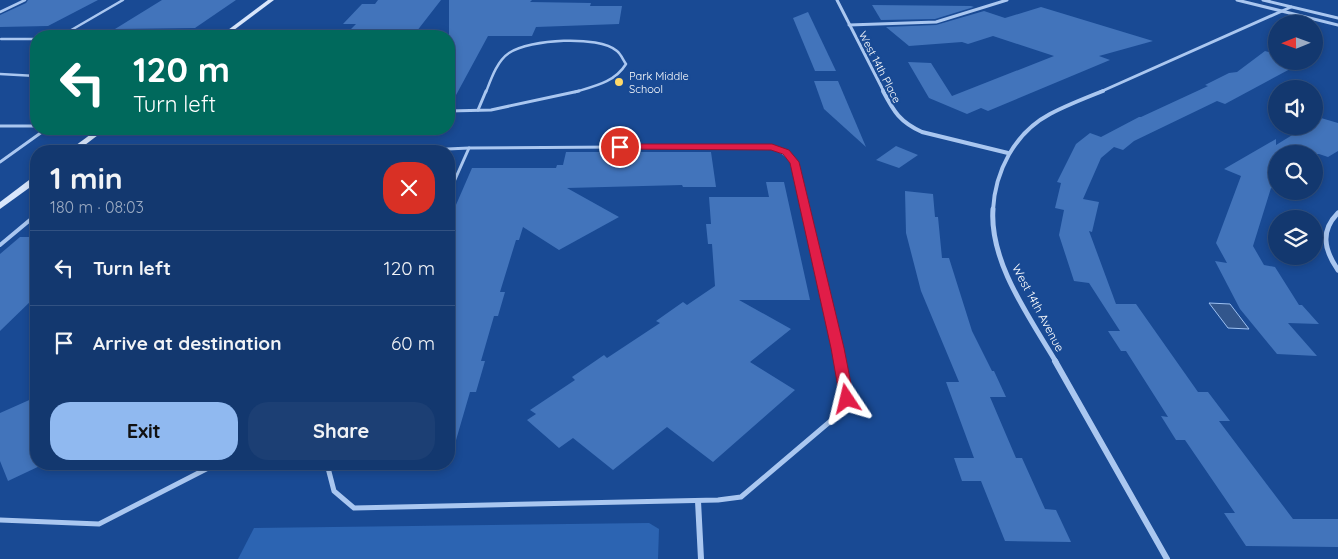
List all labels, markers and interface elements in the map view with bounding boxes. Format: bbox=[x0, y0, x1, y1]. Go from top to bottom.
north arrow bbox=[1268, 15, 1322, 70]
map controls bbox=[1268, 15, 1323, 265]
street label: West 14th Place bbox=[856, 29, 904, 105]
text: 120 m bbox=[133, 47, 230, 91]
icon: left bbox=[50, 50, 115, 115]
place label: Park Middle School bbox=[629, 69, 689, 96]
marker: Park Middle School bbox=[613, 76, 625, 88]
button: sound bbox=[1268, 80, 1323, 135]
text: Turn left bbox=[133, 90, 216, 118]
pin bbox=[599, 126, 641, 168]
icon: arrive bbox=[606, 133, 634, 161]
button: search bbox=[1268, 145, 1323, 200]
text: 1 min bbox=[50, 159, 123, 197]
button: close bbox=[383, 162, 435, 214]
text: 180 m · 08:03 bbox=[50, 197, 144, 217]
button: layers bbox=[1268, 210, 1323, 265]
icon: left bbox=[50, 254, 78, 282]
text: Turn left bbox=[93, 256, 171, 280]
text: 120 m bbox=[384, 256, 435, 280]
street label: West 14th Avenue bbox=[1009, 261, 1068, 354]
icon: arrive bbox=[50, 329, 78, 357]
text: Arrive at destination bbox=[93, 331, 282, 355]
text: 60 m bbox=[391, 331, 435, 355]
position arrow bbox=[820, 372, 872, 424]
button: Exit bbox=[50, 402, 238, 460]
button: Share bbox=[248, 402, 435, 460]

